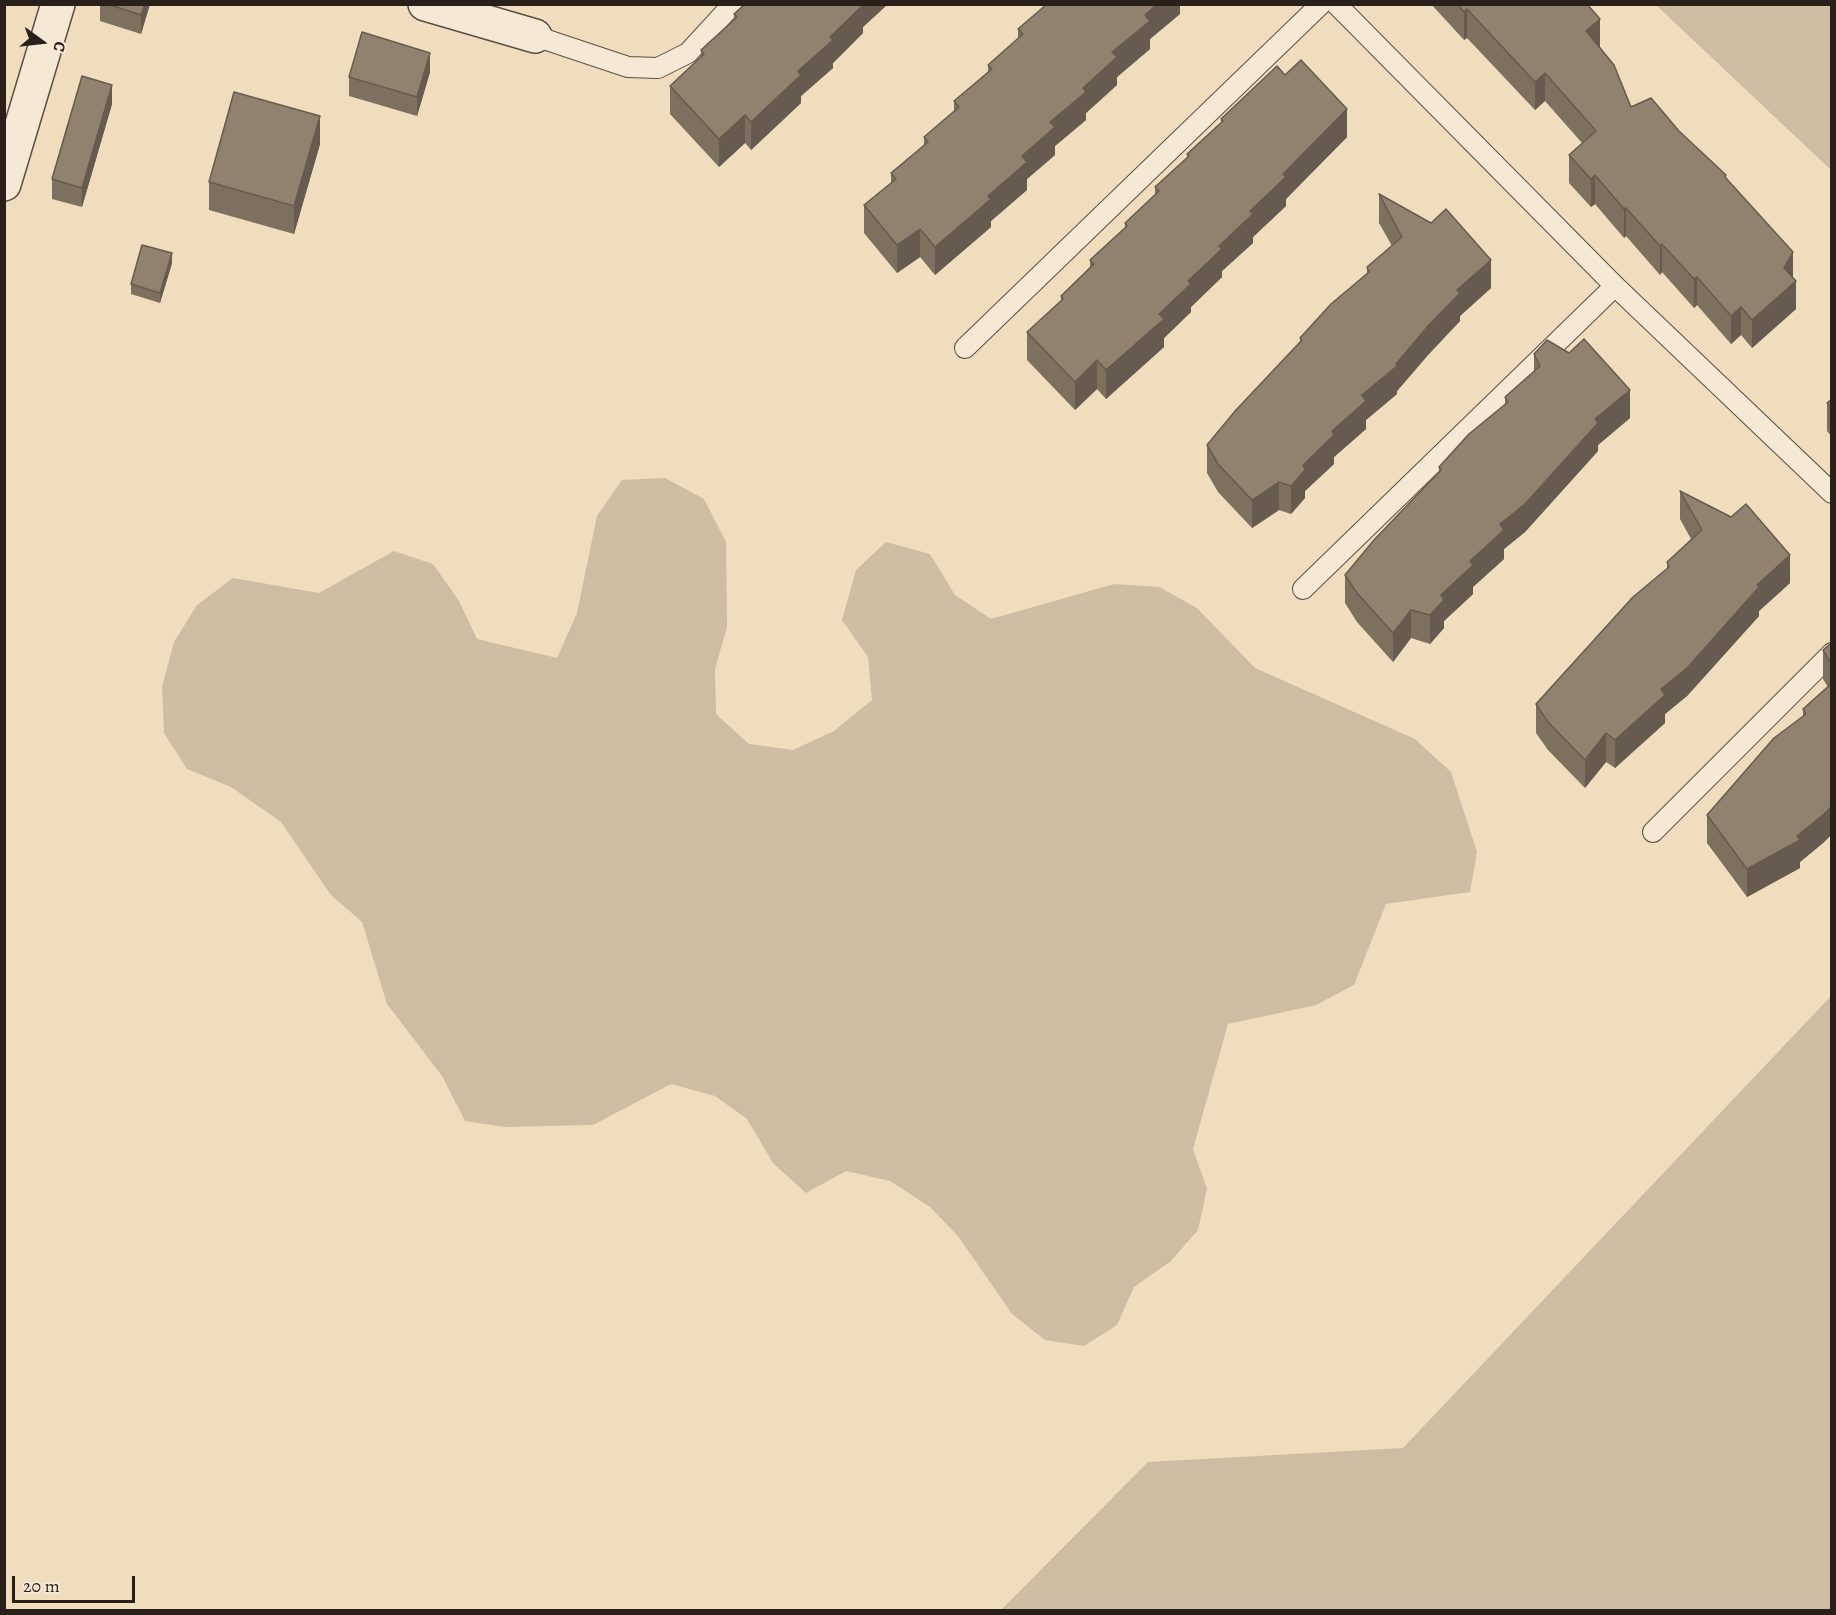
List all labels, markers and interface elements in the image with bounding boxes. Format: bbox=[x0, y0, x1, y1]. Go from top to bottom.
north arrow bbox=[12, 12, 72, 72]
text: С bbox=[47, 39, 71, 54]
scale bar bbox=[15, 1564, 138, 1602]
text: 20 m bbox=[23, 1574, 60, 1598]

